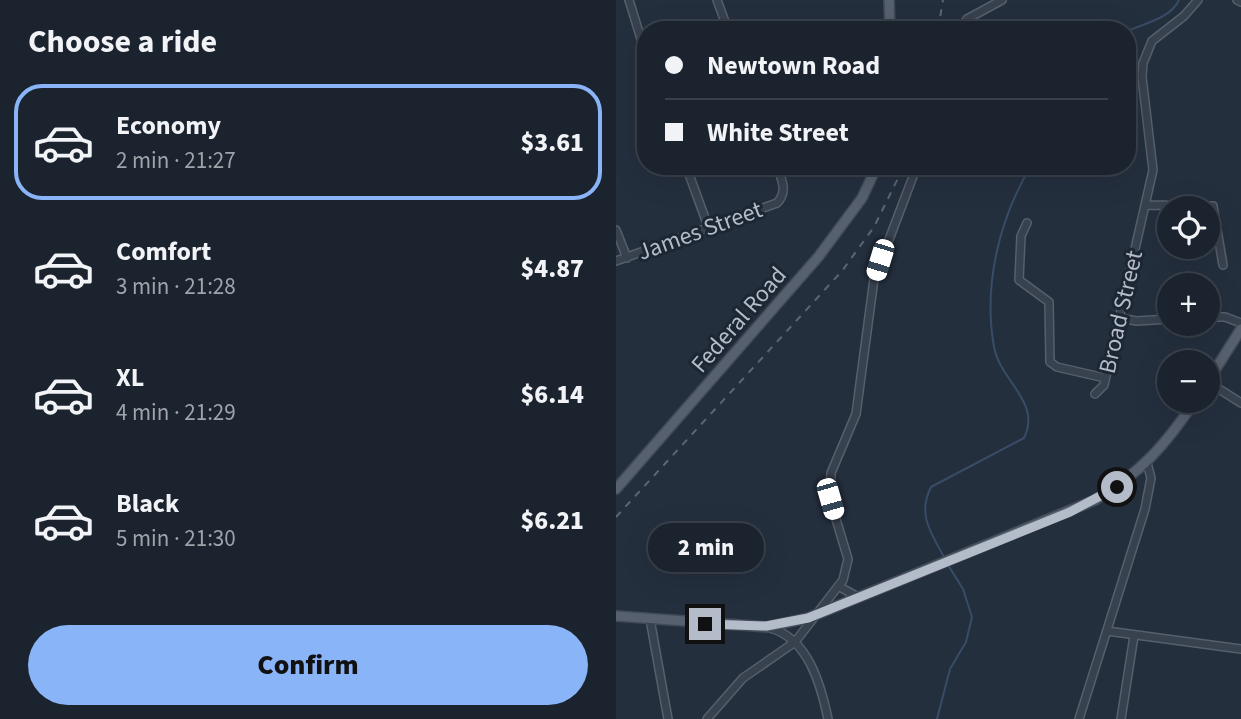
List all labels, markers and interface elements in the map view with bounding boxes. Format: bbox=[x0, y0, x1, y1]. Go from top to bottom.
text: Choose a ride bbox=[28, 19, 217, 65]
text: Newtown Road bbox=[707, 47, 880, 84]
text: Economy bbox=[116, 107, 221, 144]
icon: car bbox=[32, 111, 95, 174]
text: White Street bbox=[707, 114, 849, 151]
text: $3.61 bbox=[520, 124, 584, 161]
text: 2 min · 21:27 bbox=[116, 144, 236, 177]
street label: James Street bbox=[633, 192, 767, 270]
map controls bbox=[1157, 196, 1220, 413]
button: locate bbox=[1157, 196, 1220, 259]
text: Comfort bbox=[116, 233, 211, 270]
icon: car bbox=[32, 237, 95, 300]
car bbox=[864, 237, 897, 283]
street label: Broad Street bbox=[1090, 247, 1152, 377]
text: $4.87 bbox=[520, 250, 584, 287]
street label: Federal Road bbox=[683, 259, 795, 381]
text: 3 min · 21:28 bbox=[116, 270, 236, 303]
button: + bbox=[1157, 273, 1220, 336]
button: − bbox=[1157, 350, 1220, 413]
text: XL bbox=[116, 359, 144, 396]
icon: car bbox=[32, 363, 95, 426]
text: $6.14 bbox=[520, 376, 584, 413]
text: 4 min · 21:29 bbox=[116, 396, 236, 429]
route start bbox=[1101, 471, 1133, 503]
car bbox=[815, 476, 846, 522]
text: Black bbox=[116, 485, 179, 522]
icon: car bbox=[32, 489, 95, 552]
text: $6.21 bbox=[520, 502, 584, 539]
text: 5 min · 21:30 bbox=[116, 522, 236, 555]
callout: 2 min bbox=[647, 522, 763, 572]
text: 2 min bbox=[678, 531, 734, 564]
route end bbox=[689, 608, 721, 640]
button: Confirm bbox=[28, 625, 588, 705]

